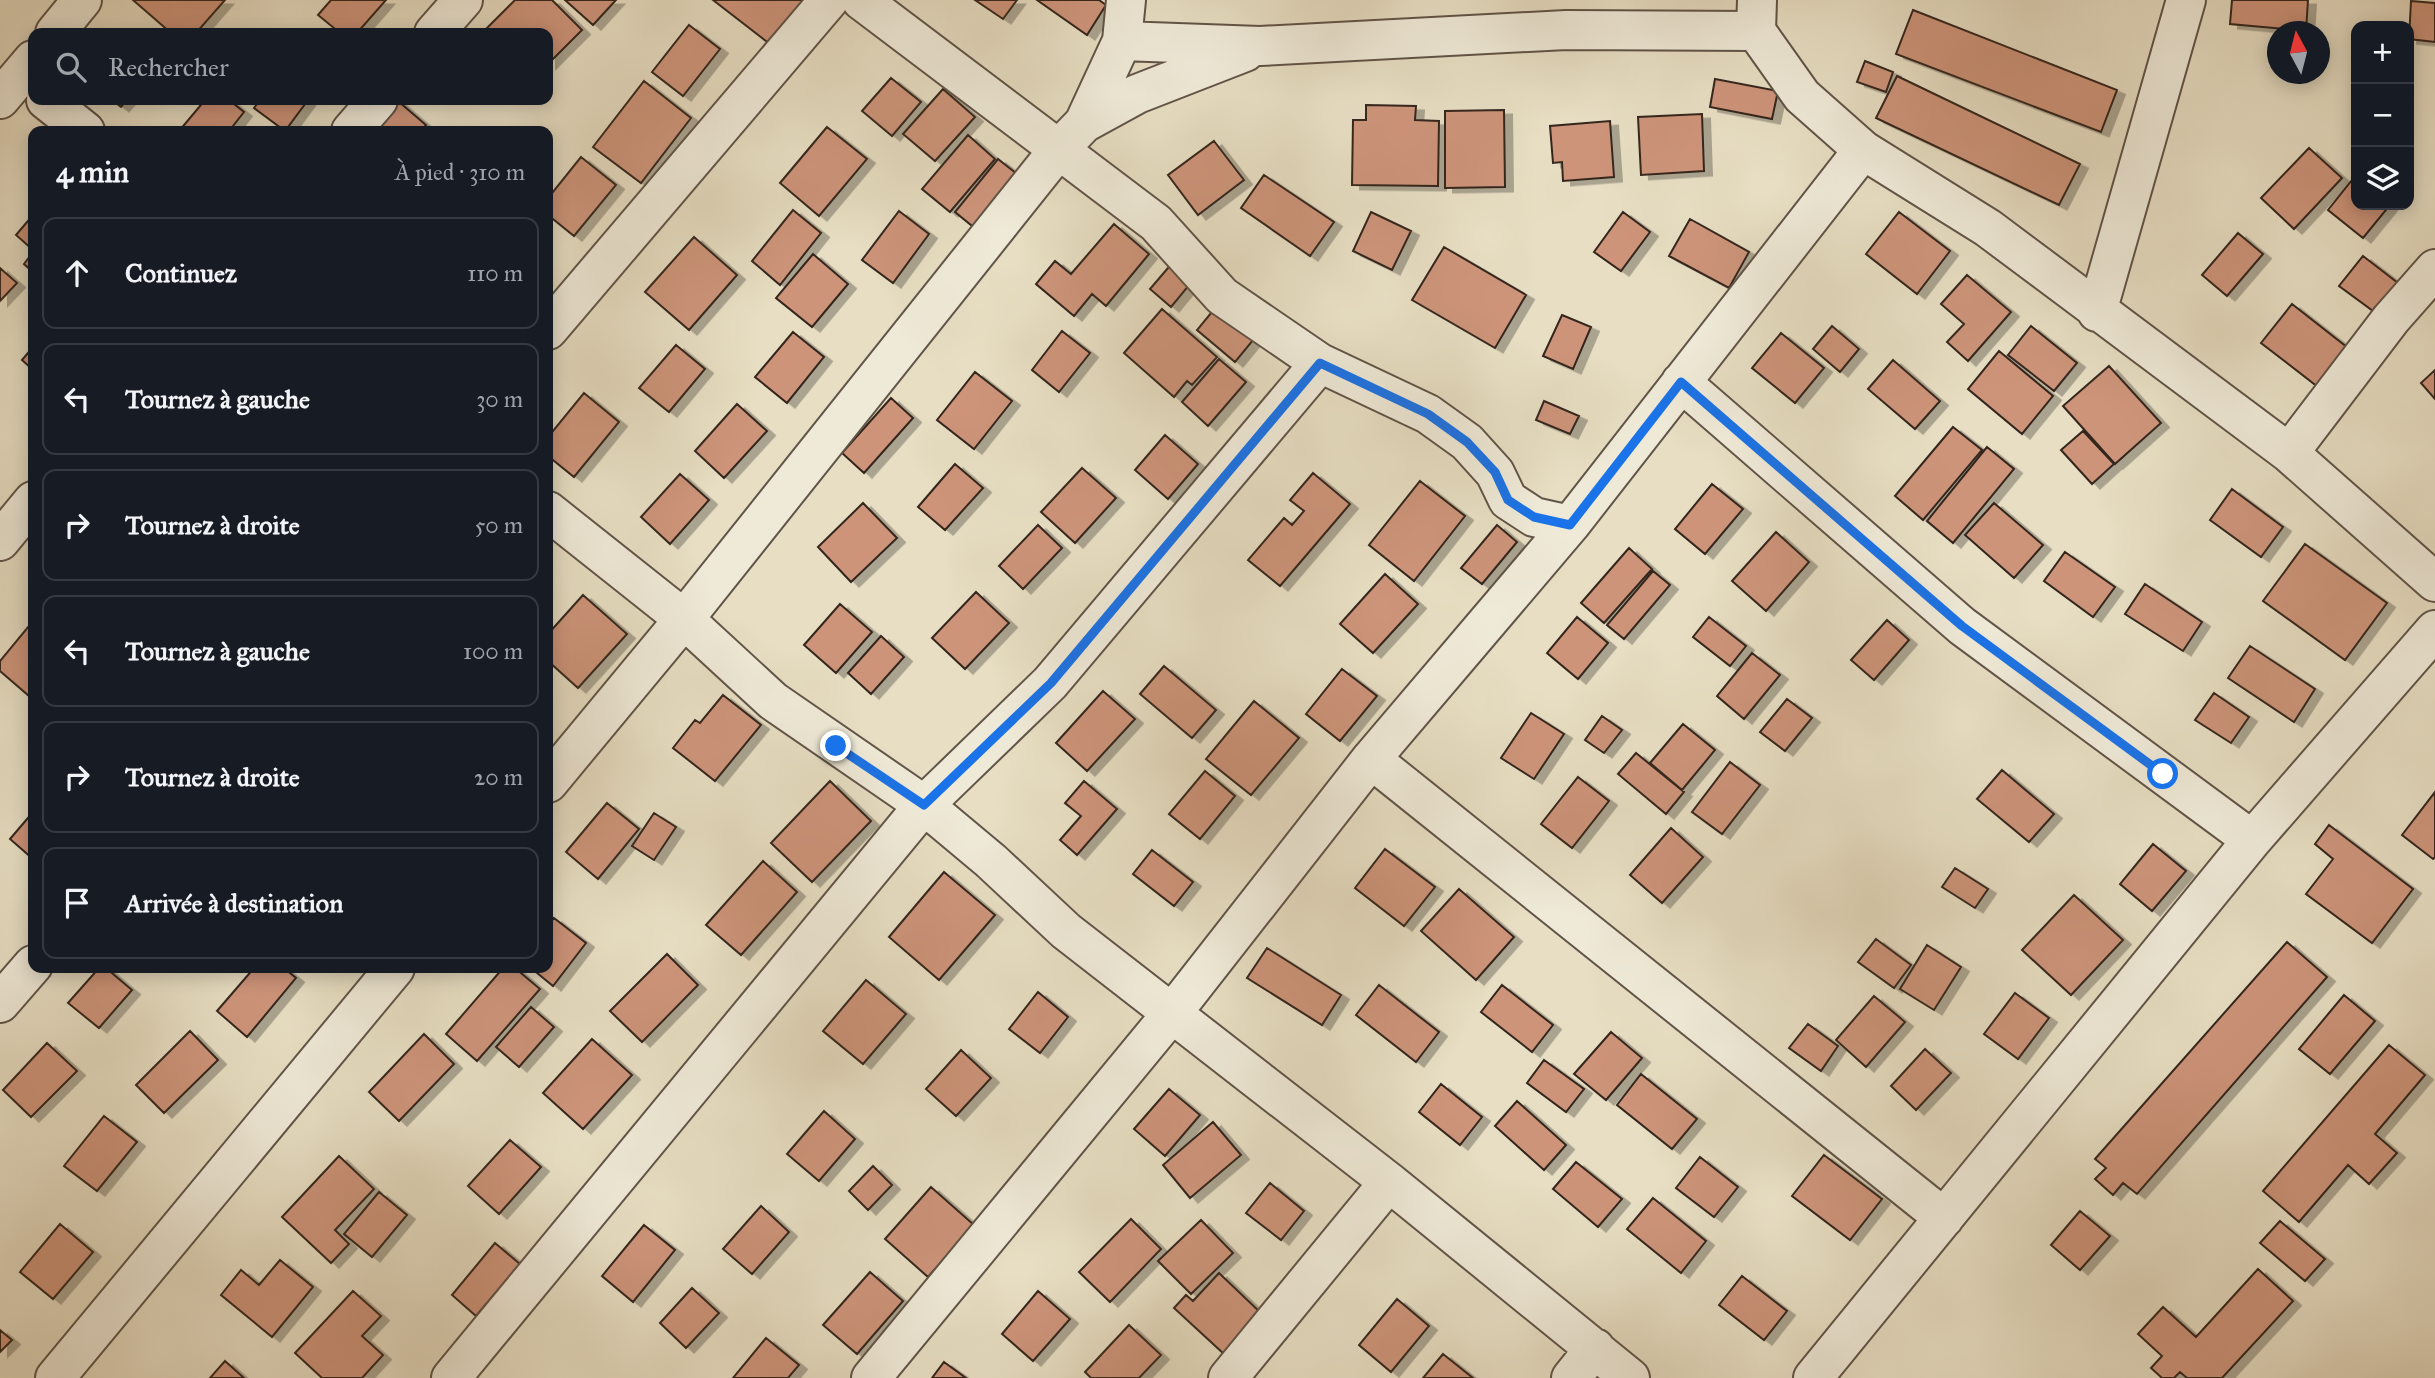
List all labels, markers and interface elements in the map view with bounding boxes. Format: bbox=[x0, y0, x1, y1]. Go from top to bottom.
north arrow bbox=[2267, 21, 2330, 84]
map controls bbox=[2351, 21, 2414, 210]
button: + bbox=[2351, 21, 2414, 84]
search box bbox=[28, 28, 553, 105]
icon: search bbox=[52, 48, 90, 86]
text: Rechercher bbox=[108, 51, 229, 83]
button: − bbox=[2351, 84, 2414, 147]
button: layers bbox=[2351, 147, 2414, 210]
text: 4 min bbox=[56, 154, 129, 190]
text: À pied · 310 m bbox=[395, 158, 525, 186]
icon: ahead bbox=[58, 254, 96, 292]
text: Continuez bbox=[125, 257, 237, 289]
text: 110 m bbox=[467, 259, 523, 287]
icon: left bbox=[58, 380, 96, 418]
text: Tournez à gauche bbox=[125, 383, 310, 415]
text: 30 m bbox=[476, 385, 523, 413]
icon: right bbox=[58, 506, 96, 544]
text: Tournez à droite bbox=[125, 509, 300, 541]
text: 50 m bbox=[475, 511, 523, 539]
icon: left bbox=[58, 632, 96, 670]
text: Tournez à gauche bbox=[125, 635, 310, 667]
text: 100 m bbox=[463, 637, 523, 665]
route end bbox=[820, 730, 851, 761]
icon: right bbox=[58, 758, 96, 796]
route start bbox=[2147, 758, 2178, 789]
text: Tournez à droite bbox=[125, 761, 300, 793]
text: 20 m bbox=[474, 763, 523, 791]
icon: arrive bbox=[58, 884, 96, 922]
text: Arrivée à destination bbox=[125, 887, 343, 919]

